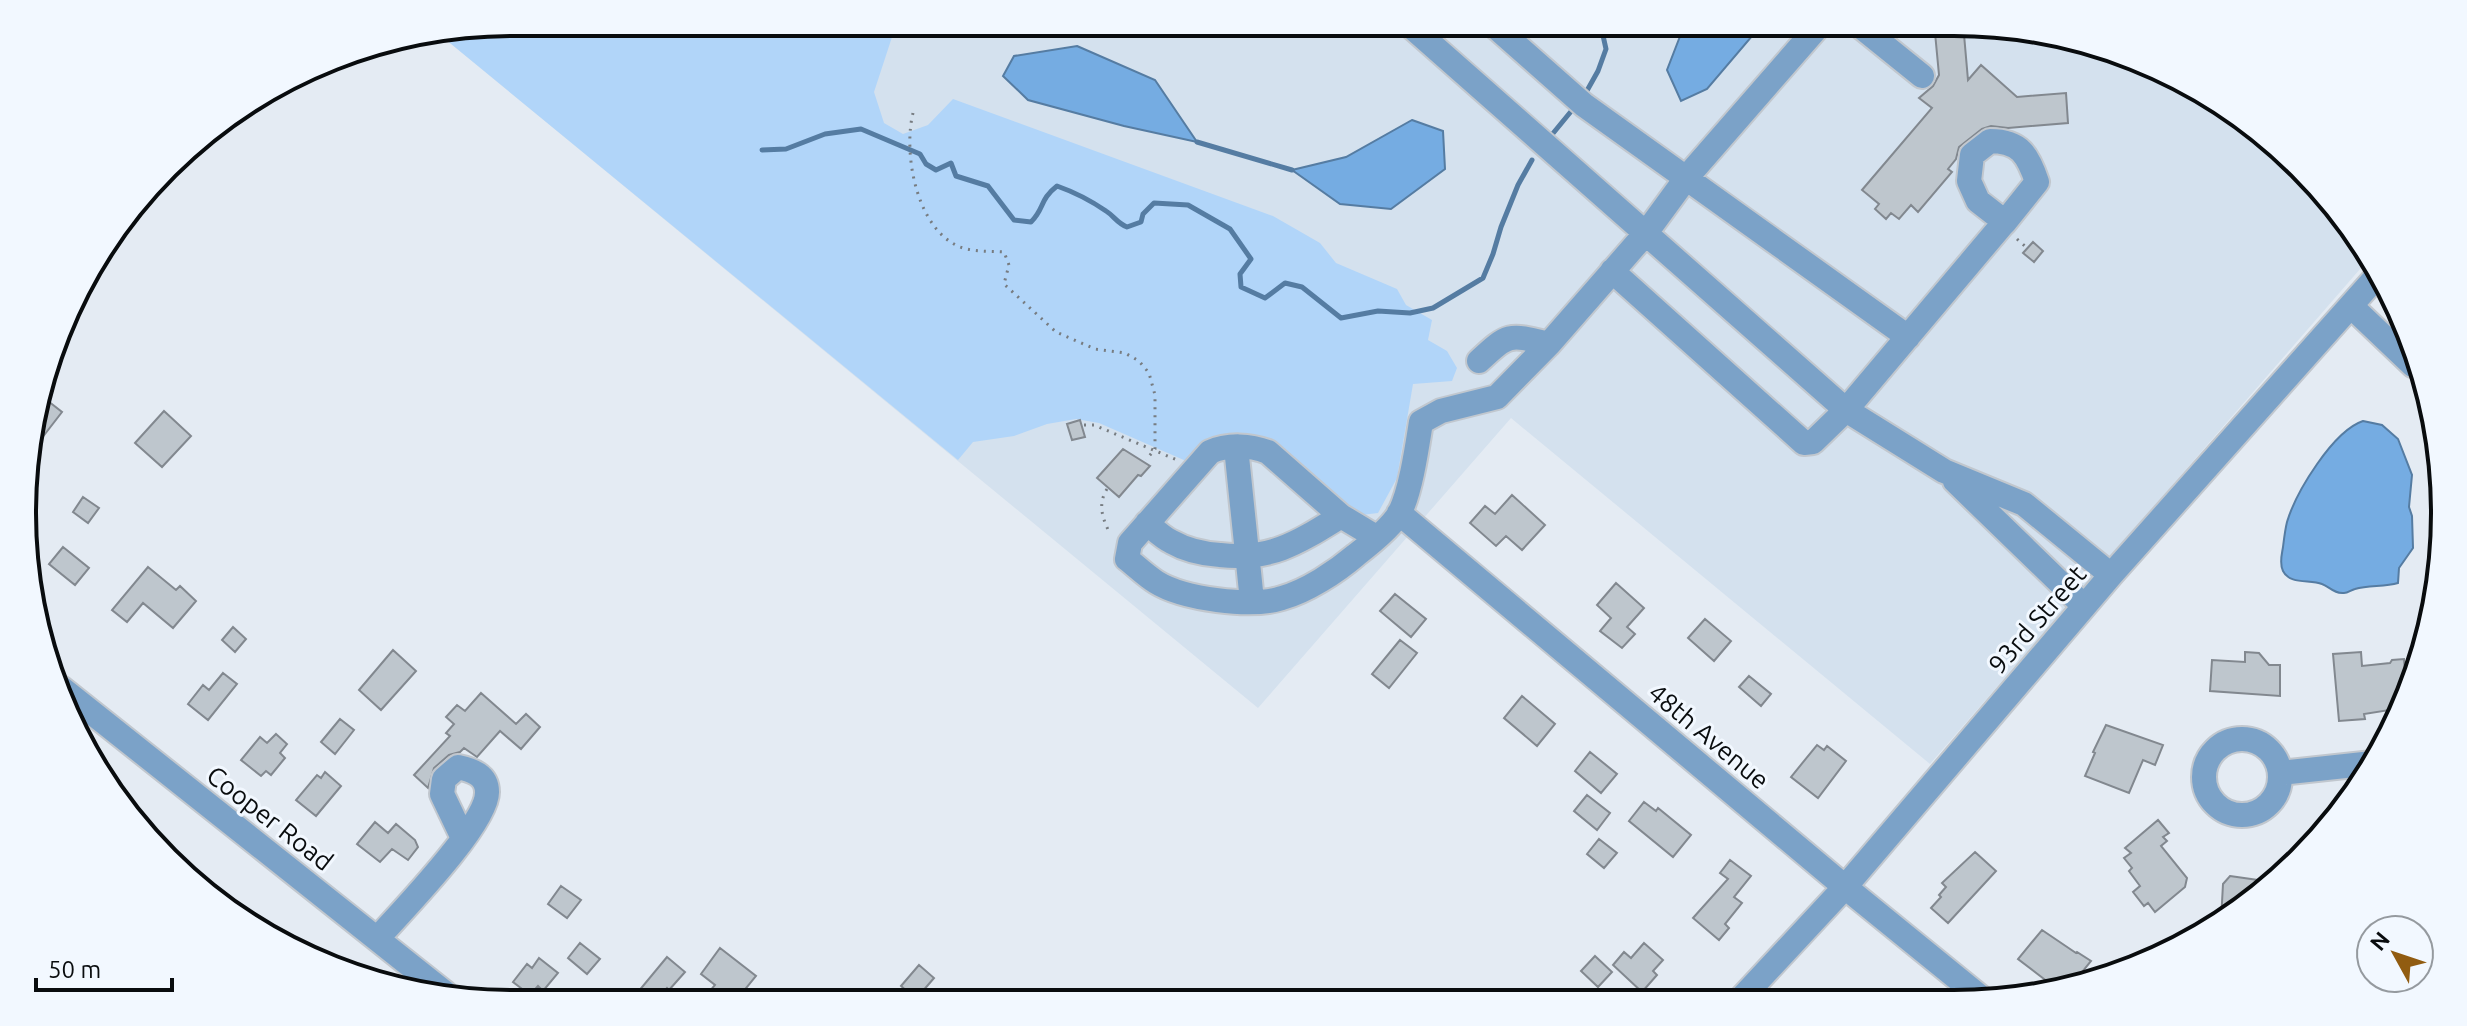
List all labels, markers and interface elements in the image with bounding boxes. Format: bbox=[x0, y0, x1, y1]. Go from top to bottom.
street label: 93rd Street bbox=[1982, 559, 2092, 679]
street label: 48th Avenue bbox=[1643, 677, 1775, 795]
street label: Cooper Road bbox=[201, 760, 339, 876]
north arrow bbox=[2355, 914, 2435, 994]
text: N bbox=[2364, 926, 2394, 955]
scale bar bbox=[36, 942, 172, 992]
text: 50 m bbox=[48, 956, 101, 983]

